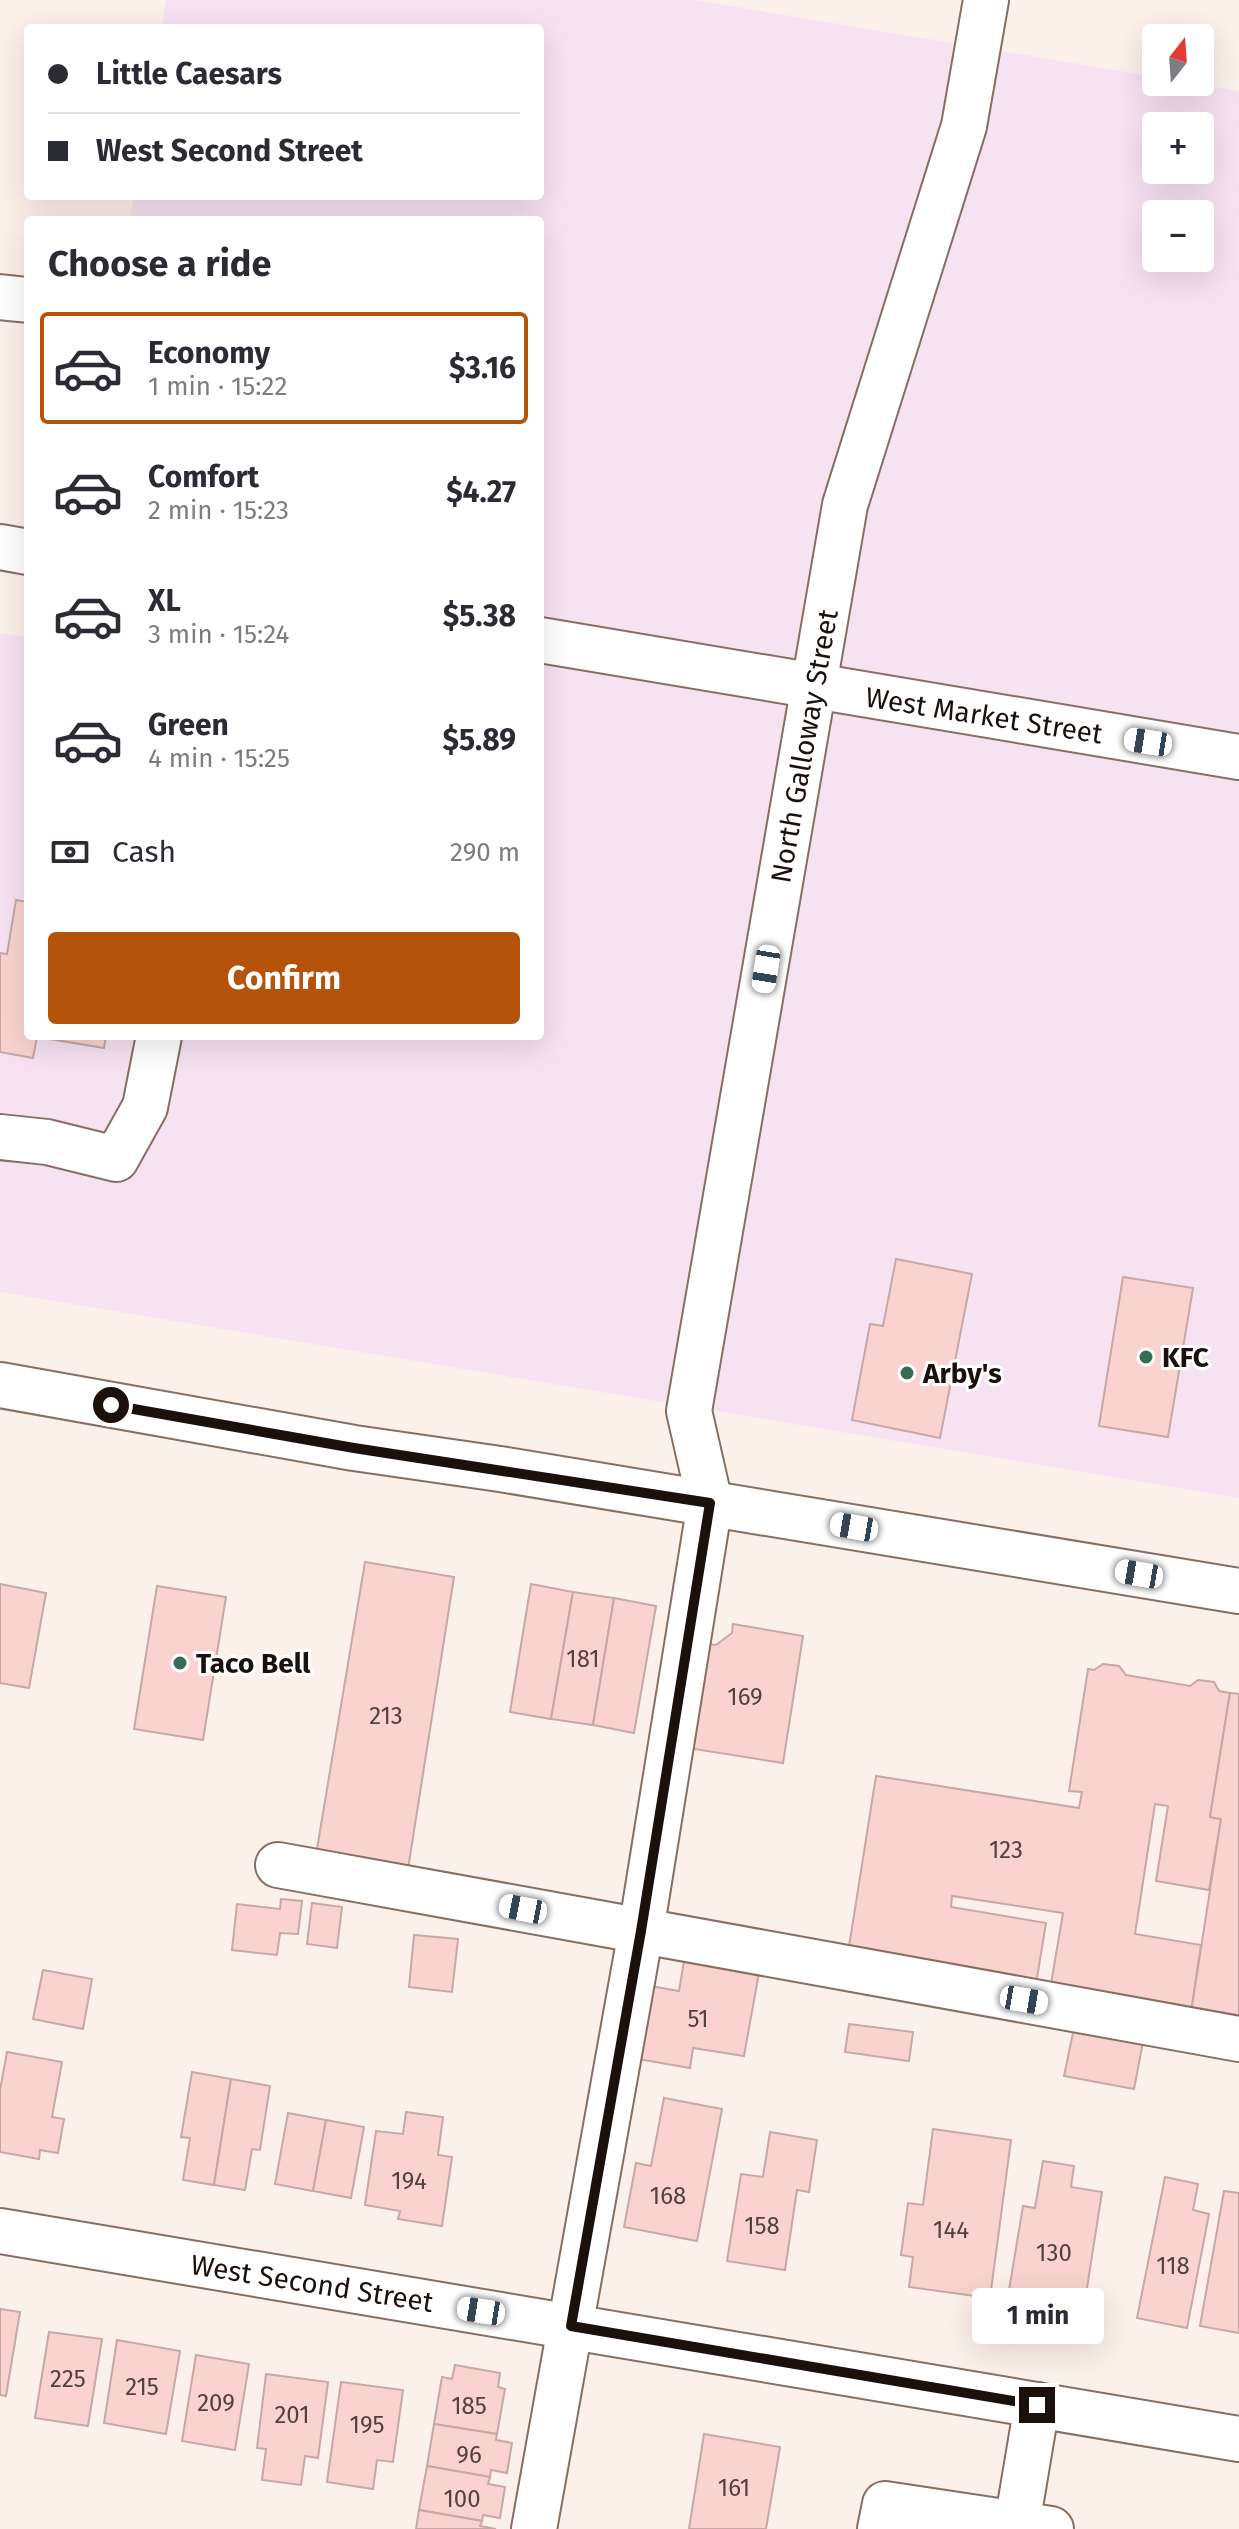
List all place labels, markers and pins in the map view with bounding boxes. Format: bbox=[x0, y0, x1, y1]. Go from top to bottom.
place label: KFC bbox=[1162, 1341, 1209, 1374]
marker: KFC bbox=[1137, 1348, 1155, 1366]
place label: Arby's bbox=[922, 1357, 1002, 1390]
marker: Arby's bbox=[898, 1364, 916, 1382]
place label: Taco Bell bbox=[196, 1647, 311, 1680]
marker: Taco Bell bbox=[171, 1654, 189, 1672]

